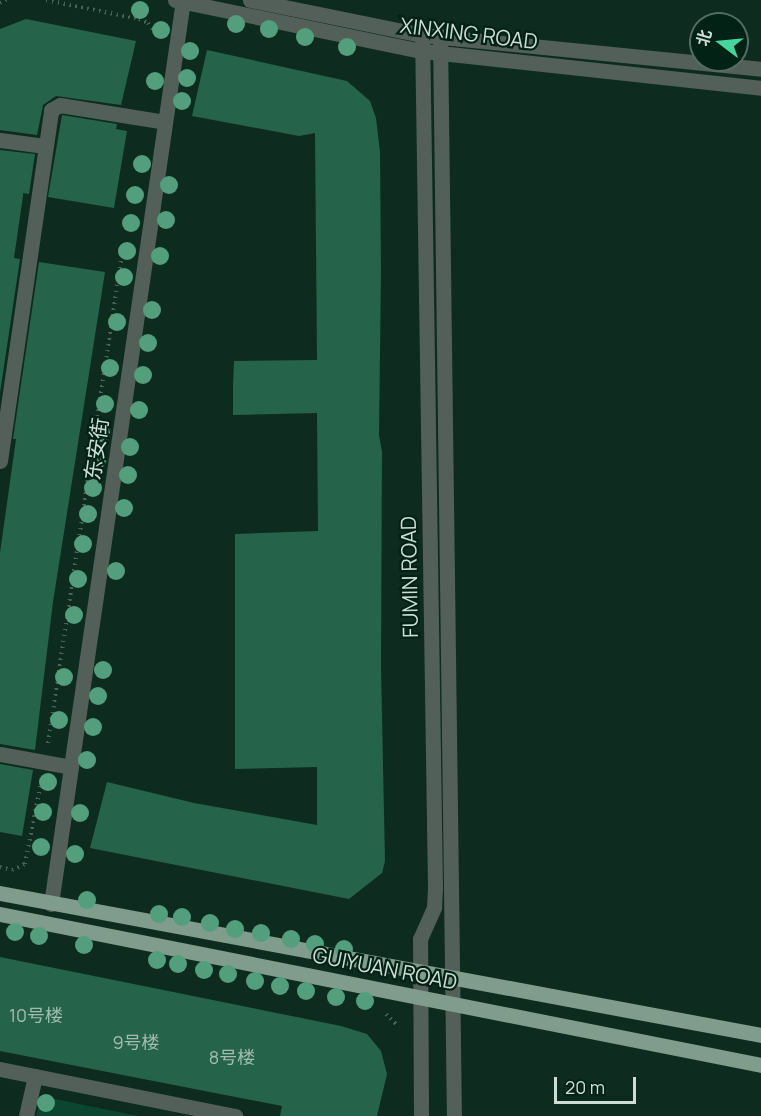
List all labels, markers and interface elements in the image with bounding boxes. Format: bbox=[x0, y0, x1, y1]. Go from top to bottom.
street label: XINXING ROAD bbox=[399, 12, 539, 54]
north arrow bbox=[689, 12, 749, 72]
text: 北 bbox=[691, 27, 716, 48]
street label: 东安街 bbox=[79, 416, 113, 482]
street label: FUMIN ROAD bbox=[395, 516, 423, 638]
street label: GUIYUAN ROAD bbox=[311, 942, 459, 994]
house number: 10号楼 bbox=[9, 1004, 63, 1026]
house number: 9号楼 bbox=[112, 1031, 160, 1053]
house number: 8号楼 bbox=[209, 1046, 255, 1068]
scale bar bbox=[557, 1065, 640, 1103]
text: 20 m bbox=[565, 1075, 605, 1099]

